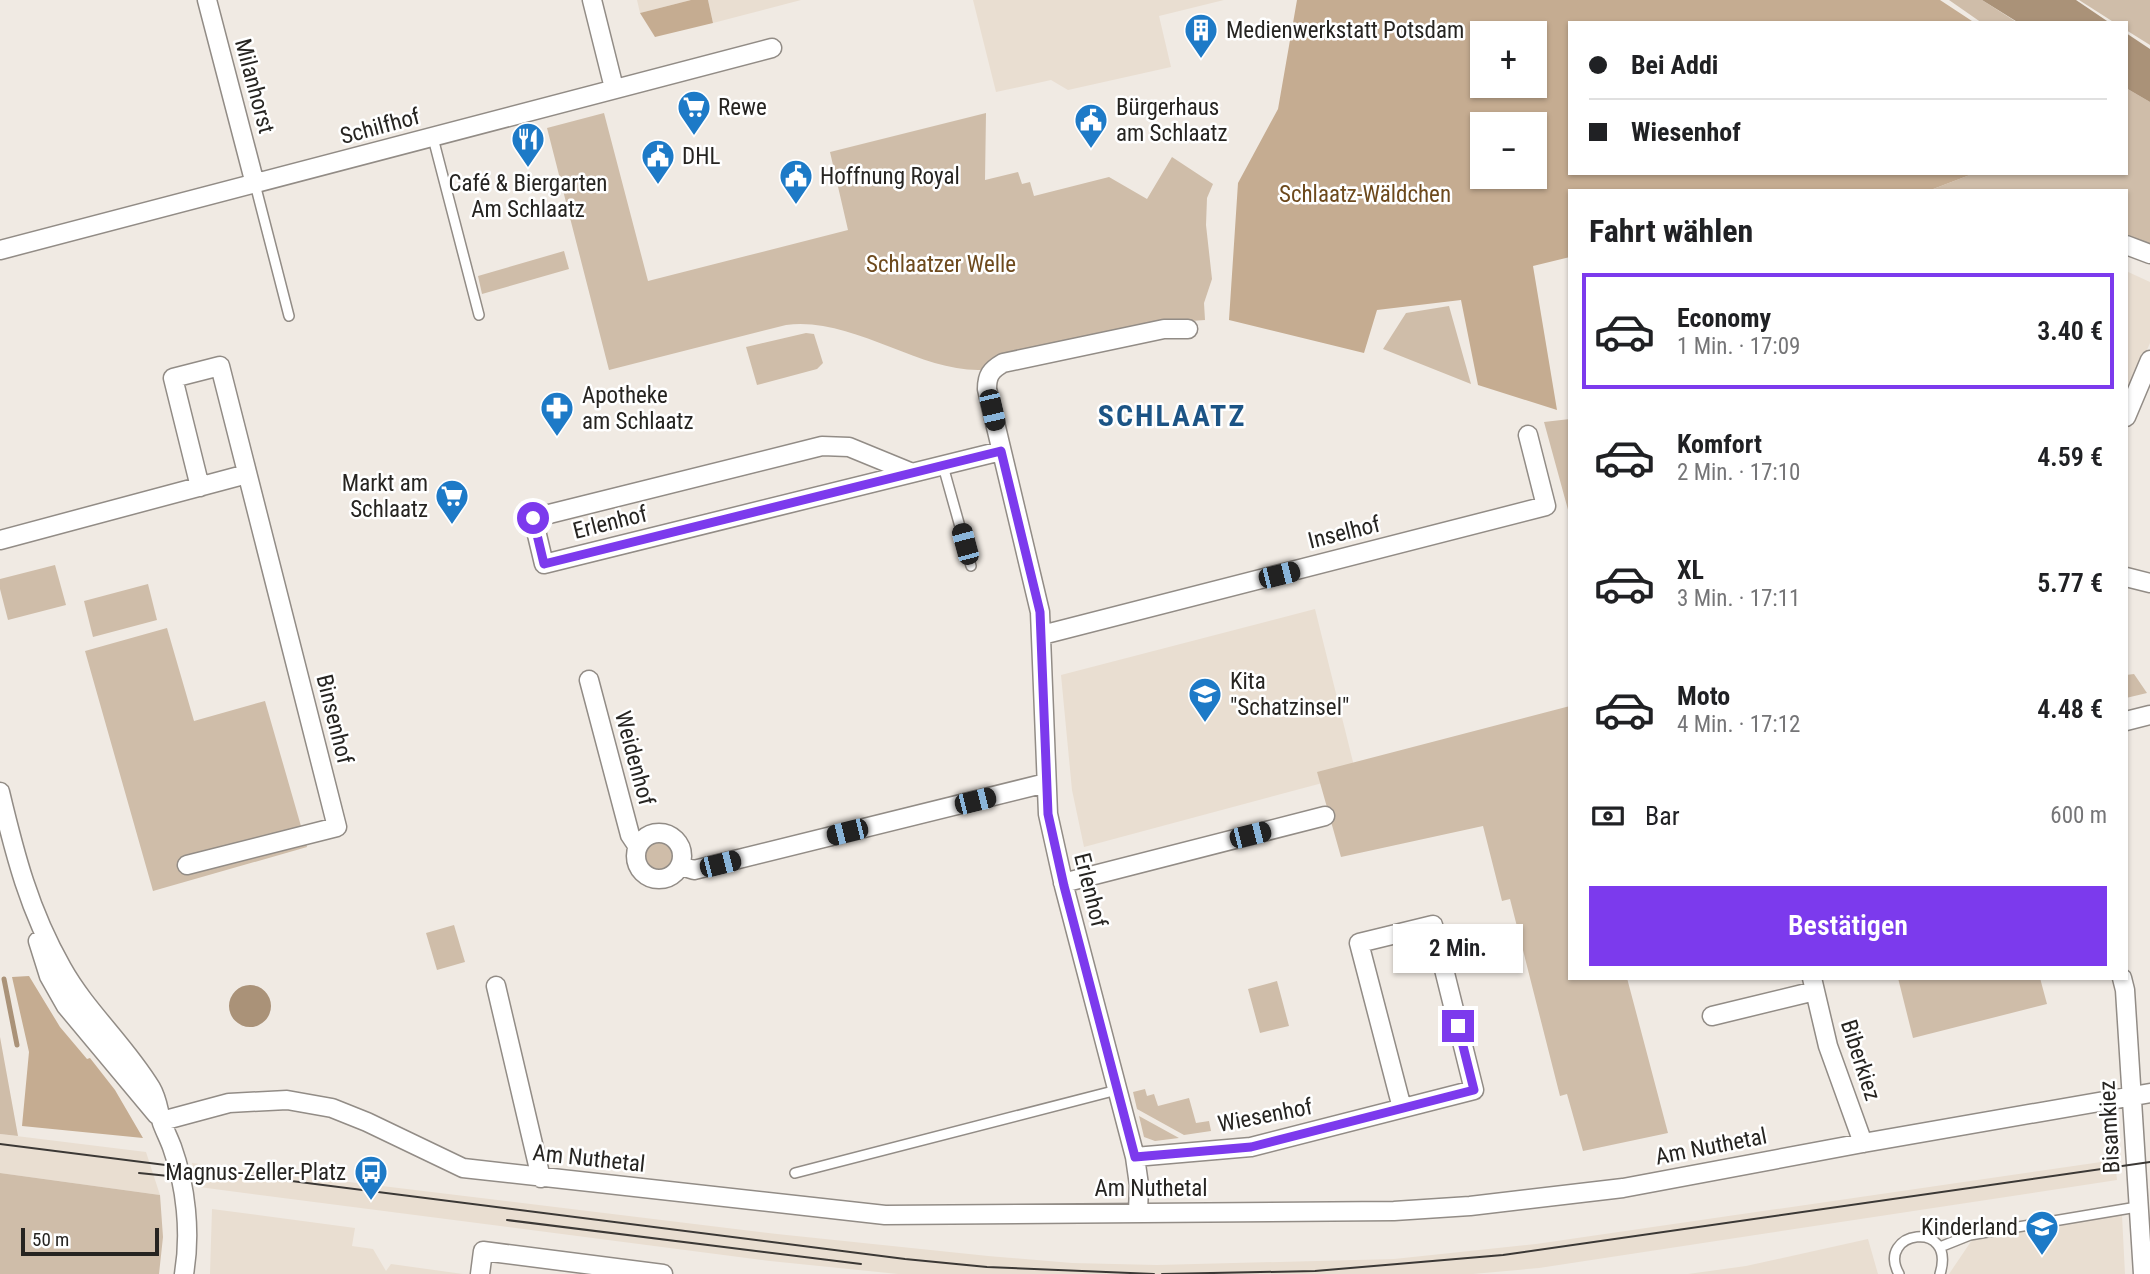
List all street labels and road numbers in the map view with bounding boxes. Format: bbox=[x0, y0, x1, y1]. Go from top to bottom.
street label: Milanhorst bbox=[229, 36, 280, 136]
street label: Schilfhof bbox=[337, 103, 424, 150]
street label: Erlenhof bbox=[570, 500, 651, 545]
street label: Inselhof bbox=[1305, 510, 1384, 554]
street label: Binsenhof bbox=[310, 672, 359, 767]
street label: Weidenhof bbox=[609, 708, 660, 809]
street label: Erlenhof bbox=[1068, 850, 1113, 931]
street label: Biberkiez bbox=[1835, 1016, 1886, 1104]
street label: Bisamkiez bbox=[2094, 1080, 2125, 1174]
street label: Wiesenhof bbox=[1215, 1093, 1315, 1138]
street label: Am Nuthetal bbox=[1653, 1122, 1769, 1171]
street label: Am Nuthetal bbox=[531, 1139, 647, 1178]
street label: Am Nuthetal bbox=[1094, 1175, 1208, 1202]

